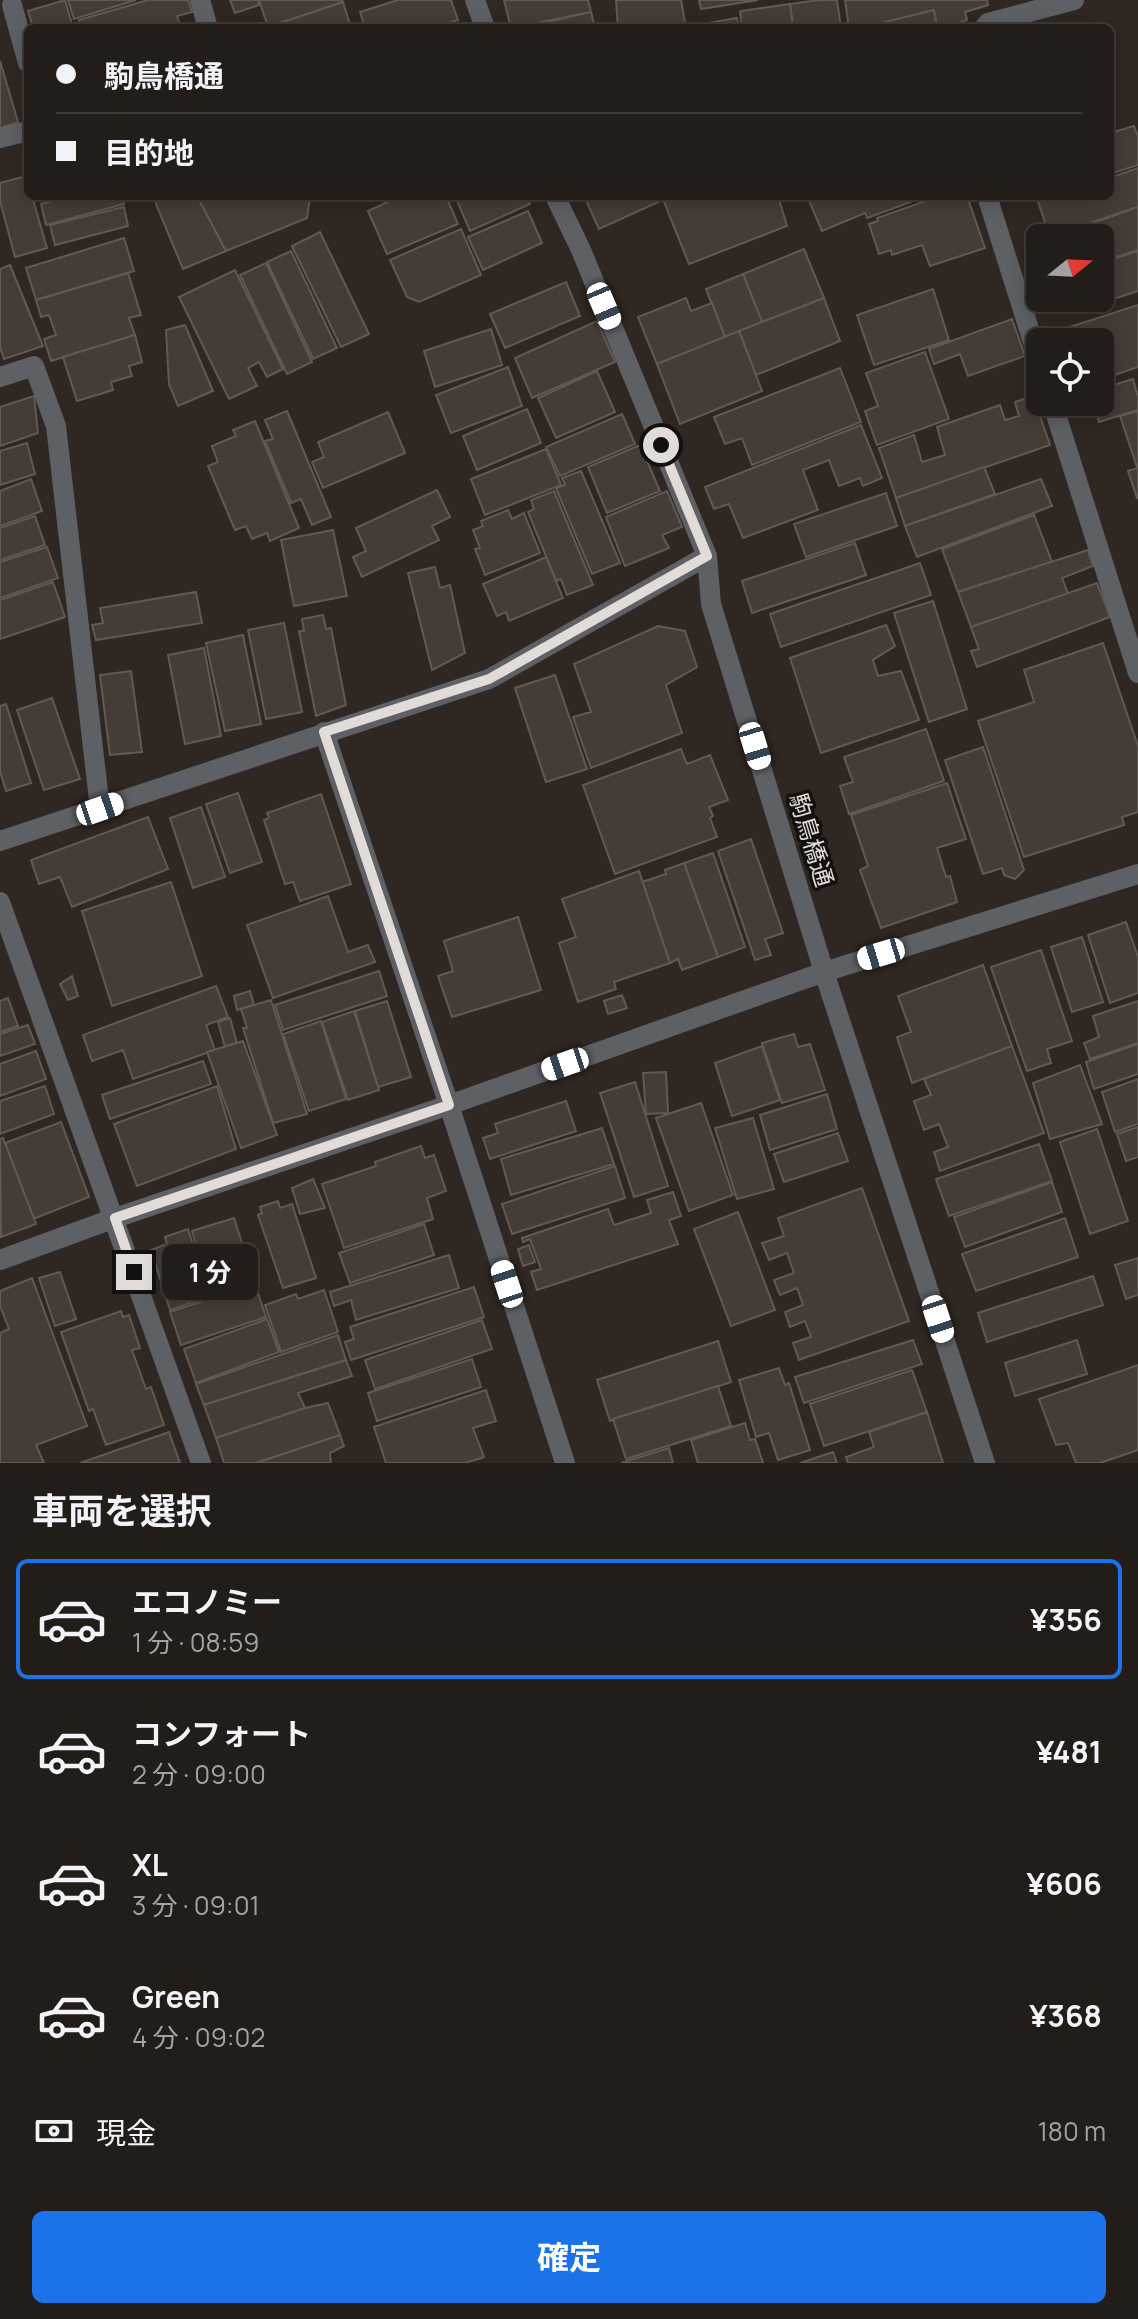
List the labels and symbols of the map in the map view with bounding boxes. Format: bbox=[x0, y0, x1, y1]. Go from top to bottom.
north arrow bbox=[1026, 224, 1114, 312]
car bbox=[584, 279, 624, 333]
route start bbox=[643, 427, 679, 463]
car bbox=[737, 720, 773, 772]
street label: 駒鳥橋通 bbox=[783, 789, 842, 890]
car bbox=[73, 790, 127, 828]
car bbox=[855, 936, 907, 972]
car bbox=[538, 1045, 592, 1083]
callout: 1 分 bbox=[162, 1244, 258, 1300]
route end bbox=[116, 1254, 152, 1290]
car bbox=[488, 1257, 526, 1311]
car bbox=[919, 1292, 957, 1346]

